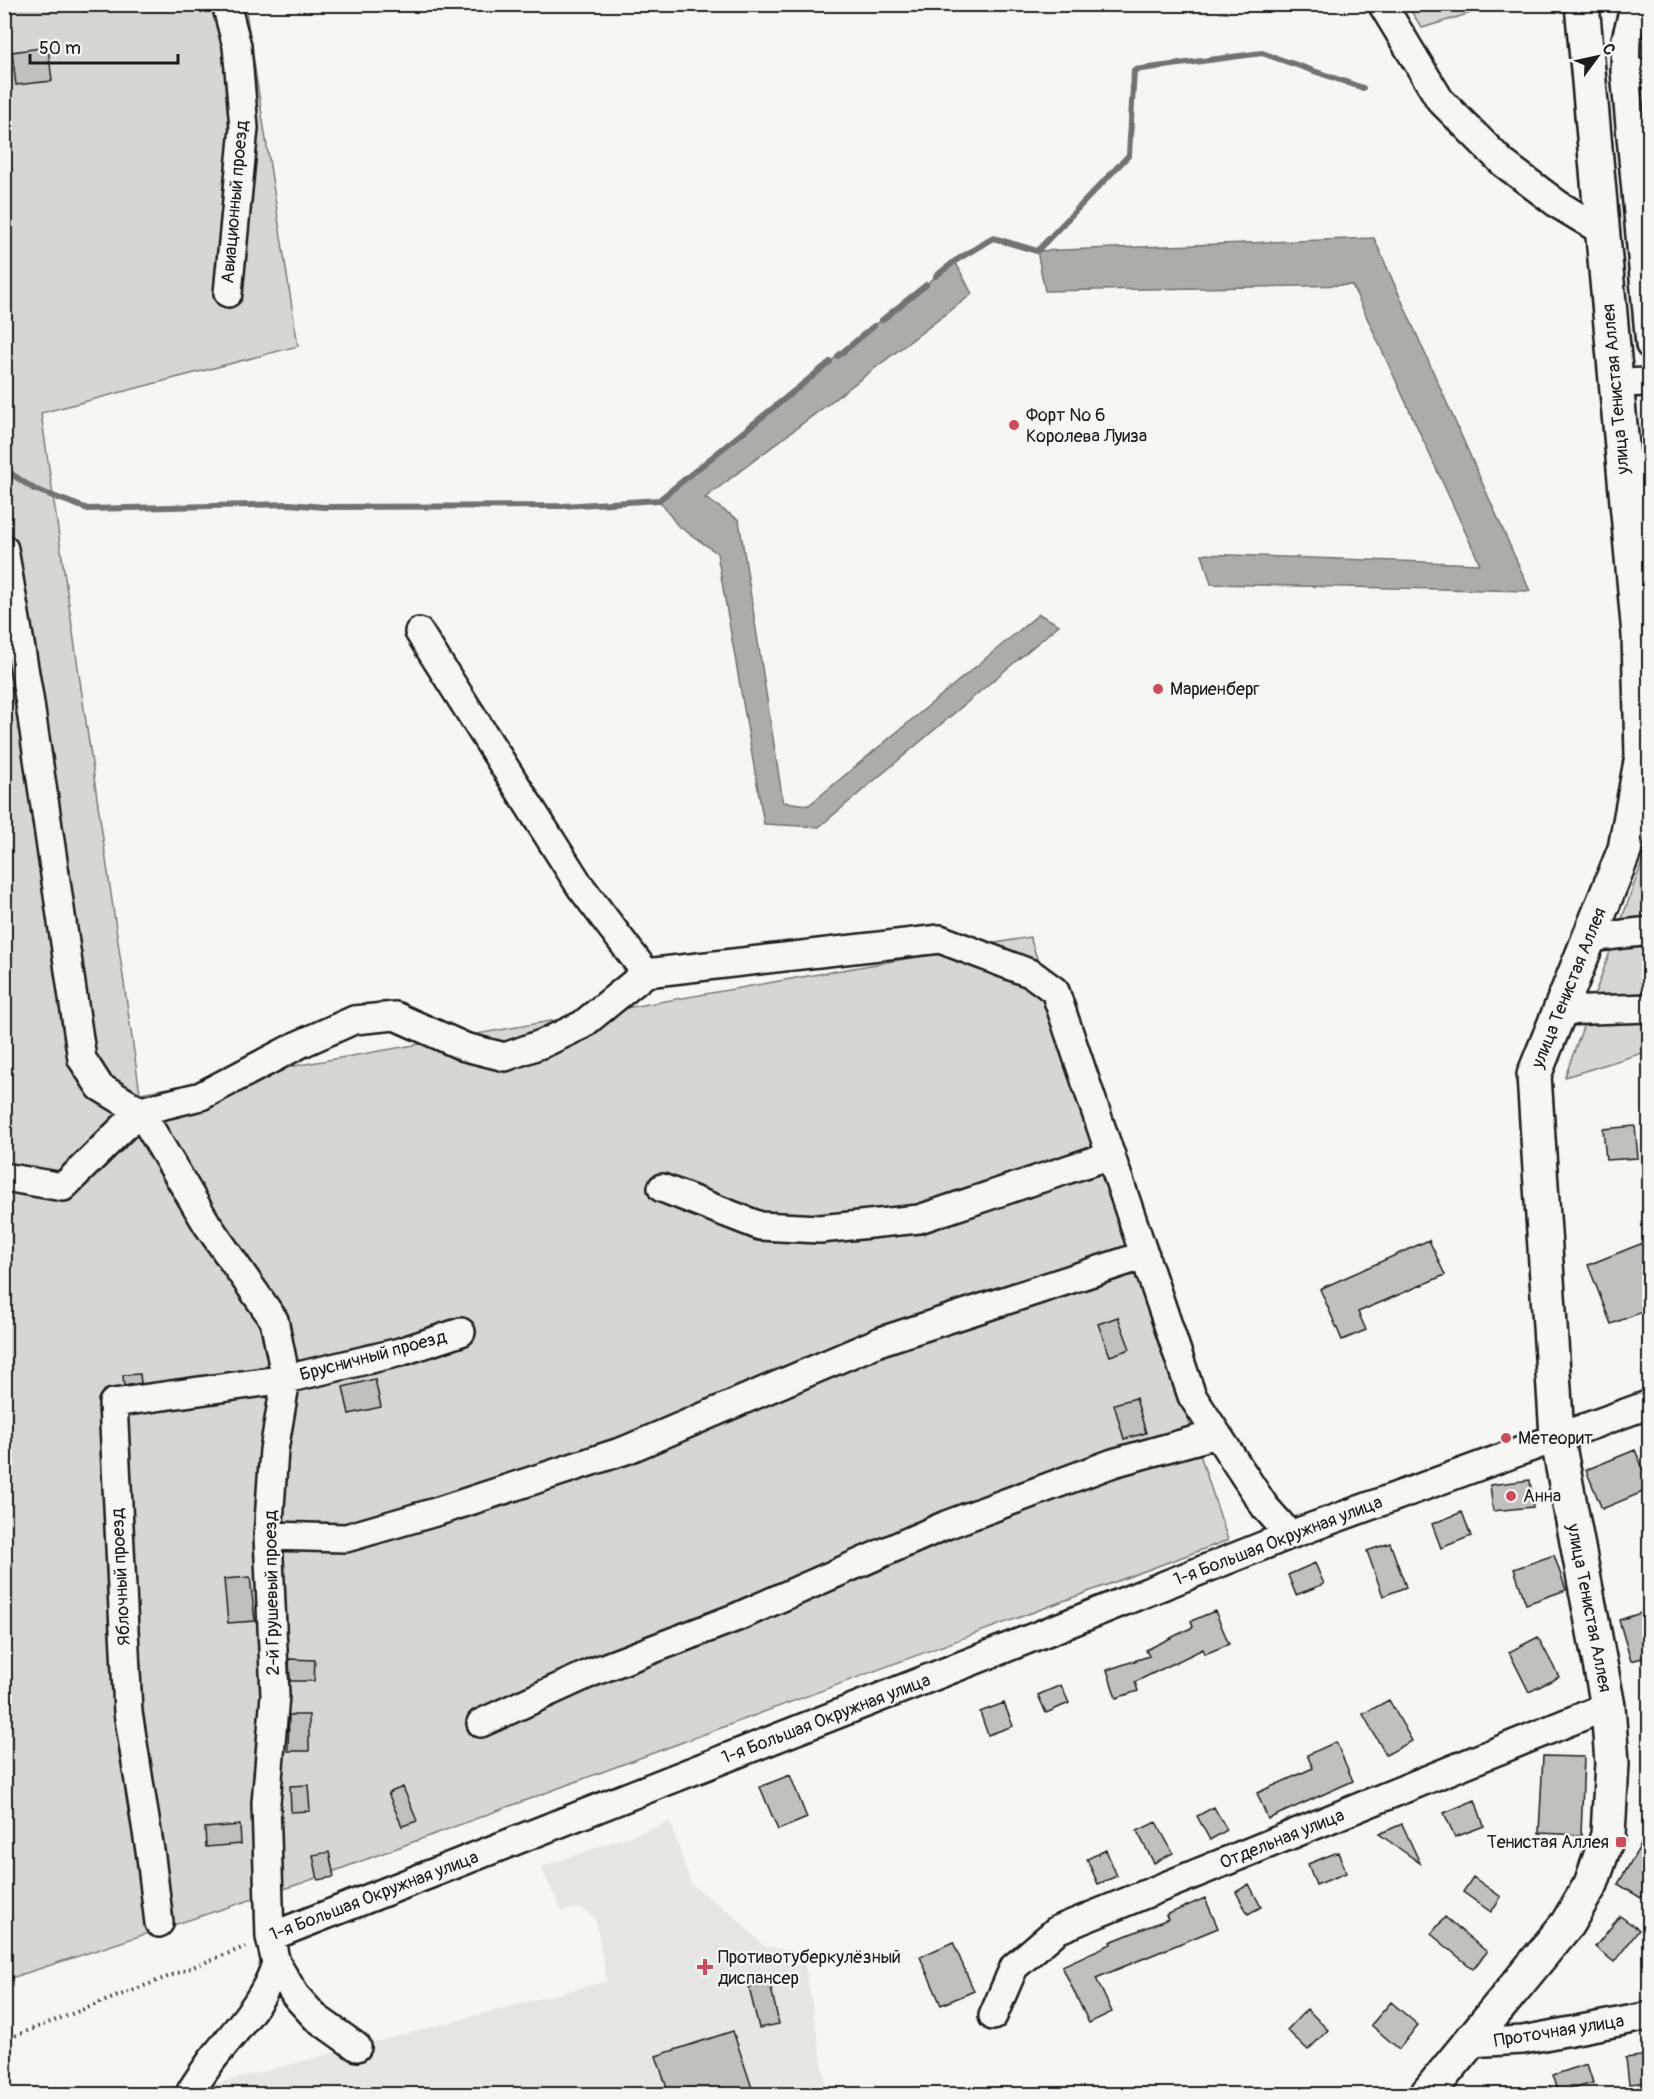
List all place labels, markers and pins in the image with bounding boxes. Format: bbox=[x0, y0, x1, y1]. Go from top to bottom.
place label: Форт № 6 Королева Луиза bbox=[1026, 404, 1147, 448]
marker: Форт № 6 Королева Луиза bbox=[1007, 418, 1021, 432]
place label: Мариенберг bbox=[1170, 678, 1260, 701]
marker: Мариенберг bbox=[1151, 682, 1165, 696]
place label: Метеорит bbox=[1518, 1427, 1593, 1450]
marker: Метеорит bbox=[1499, 1431, 1513, 1445]
place label: Анна bbox=[1523, 1485, 1561, 1508]
marker: Анна bbox=[1504, 1489, 1518, 1503]
place label: Тенистая Аллея bbox=[1487, 1831, 1609, 1854]
marker: Тенистая Аллея bbox=[1614, 1835, 1628, 1849]
place label: Противотуберкулёзный диспансер bbox=[718, 1946, 901, 1990]
marker: Противотуберкулёзный диспансер bbox=[696, 1958, 714, 1976]

